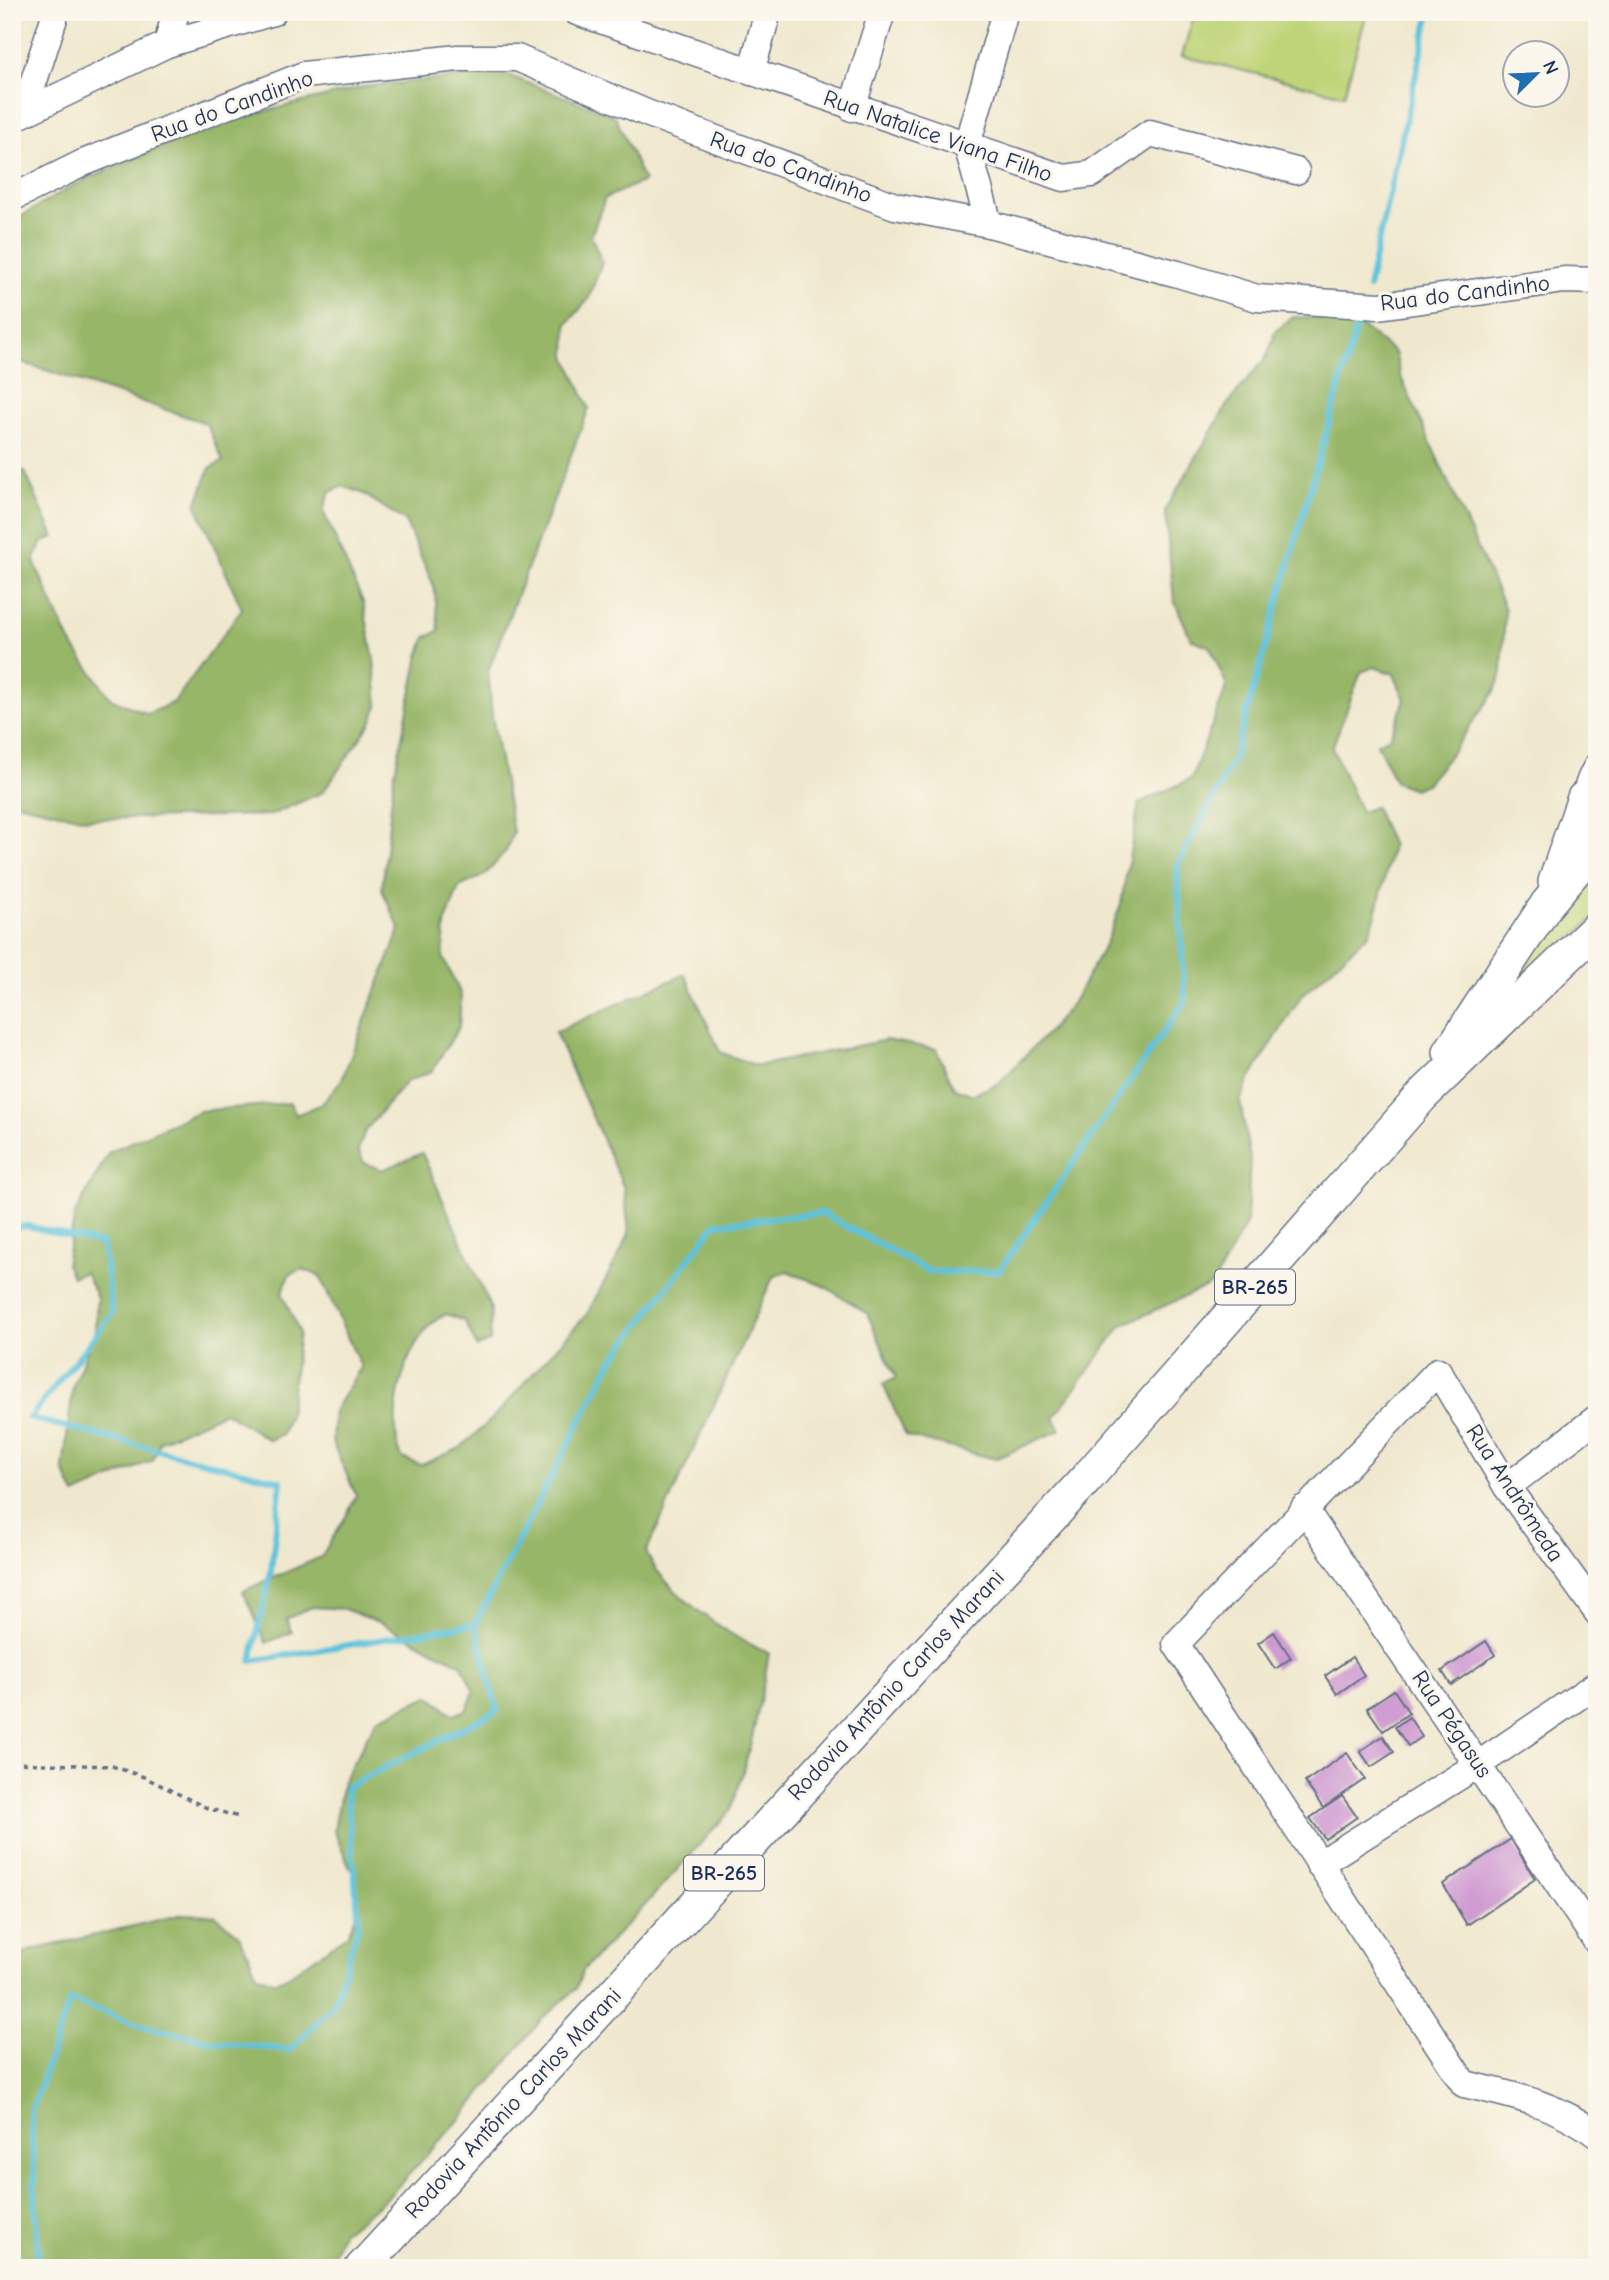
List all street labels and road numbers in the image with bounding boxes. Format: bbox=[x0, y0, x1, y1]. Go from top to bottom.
street label: Rua do Candinho bbox=[147, 64, 317, 148]
street label: Rua Natalice Viana Filho bbox=[820, 84, 1056, 188]
street label: Rua do Candinho bbox=[706, 125, 876, 209]
street label: Rua do Candinho bbox=[1379, 269, 1551, 317]
road number: BR-265 bbox=[1215, 1270, 1295, 1304]
street label: Rua Andrômeda bbox=[1461, 1419, 1569, 1567]
street label: Rodovia Antônio Carlos Marani bbox=[782, 1564, 1010, 1806]
street label: Rua Pégasus bbox=[1406, 1665, 1498, 1783]
road number: BR-265 bbox=[684, 1856, 764, 1890]
street label: Rodovia Antônio Carlos Marani bbox=[399, 1982, 627, 2224]

